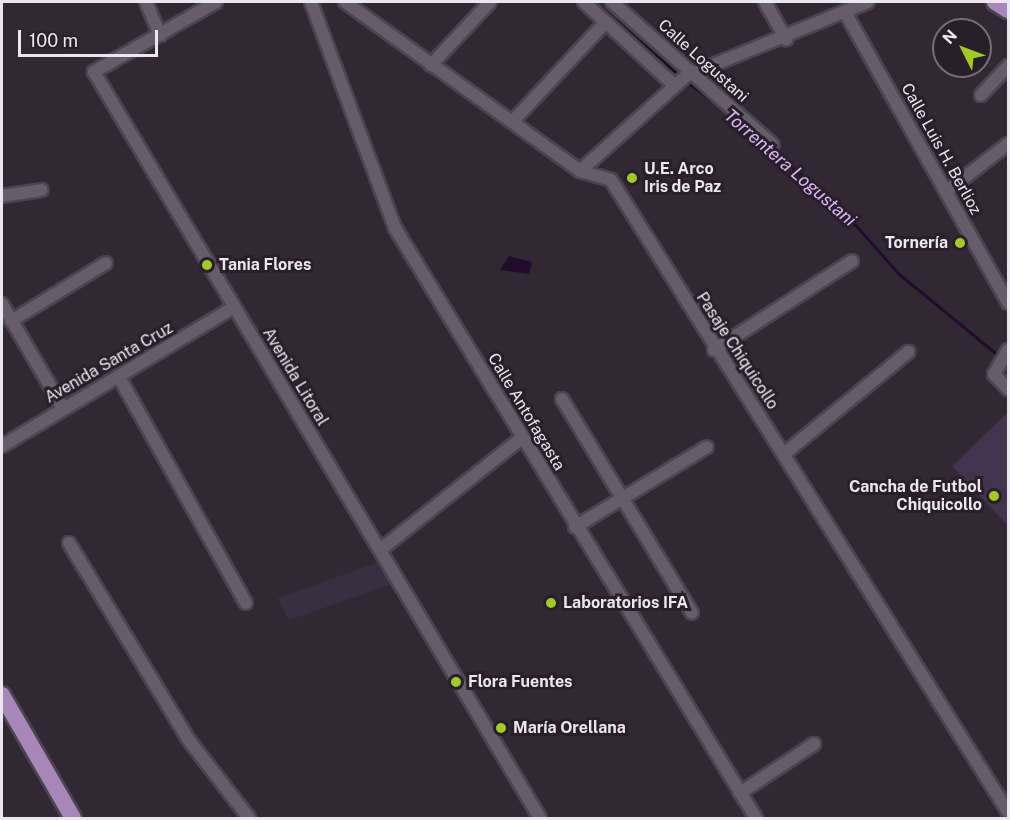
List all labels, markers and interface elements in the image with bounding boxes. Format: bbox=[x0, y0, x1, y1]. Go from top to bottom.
street label: Calle Logustani bbox=[654, 15, 752, 107]
scale bar bbox=[21, 18, 160, 56]
north arrow bbox=[932, 18, 992, 78]
text: N bbox=[938, 26, 961, 48]
text: 100 m bbox=[29, 30, 78, 51]
street label: Calle Luis H. Berlioz bbox=[897, 80, 985, 218]
water label: Torrentera Logustani bbox=[720, 105, 860, 231]
place label: U.E. Arco Iris de Paz bbox=[644, 159, 722, 197]
marker: U.E. Arco Iris de Paz bbox=[625, 171, 639, 185]
place label: Tornería bbox=[885, 233, 948, 253]
marker: Tornería bbox=[953, 236, 967, 250]
place label: Tania Flores bbox=[219, 255, 311, 275]
marker: Tania Flores bbox=[200, 258, 214, 272]
street label: Pasaje Chiquicollo bbox=[692, 289, 782, 413]
street label: Avenida Santa Cruz bbox=[42, 319, 176, 407]
street label: Avenida Litoral bbox=[258, 325, 332, 429]
street label: Calle Antofagasta bbox=[483, 350, 569, 474]
place label: Cancha de Futbol Chiquicollo bbox=[849, 477, 982, 515]
marker: Cancha de Futbol Chiquicollo bbox=[987, 489, 1001, 503]
place label: Laboratorios IFA bbox=[563, 593, 688, 613]
marker: Laboratorios IFA bbox=[544, 596, 558, 610]
place label: Flora Fuentes bbox=[468, 672, 573, 692]
marker: Flora Fuentes bbox=[449, 675, 463, 689]
place label: María Orellana bbox=[513, 718, 626, 738]
marker: María Orellana bbox=[494, 721, 508, 735]

